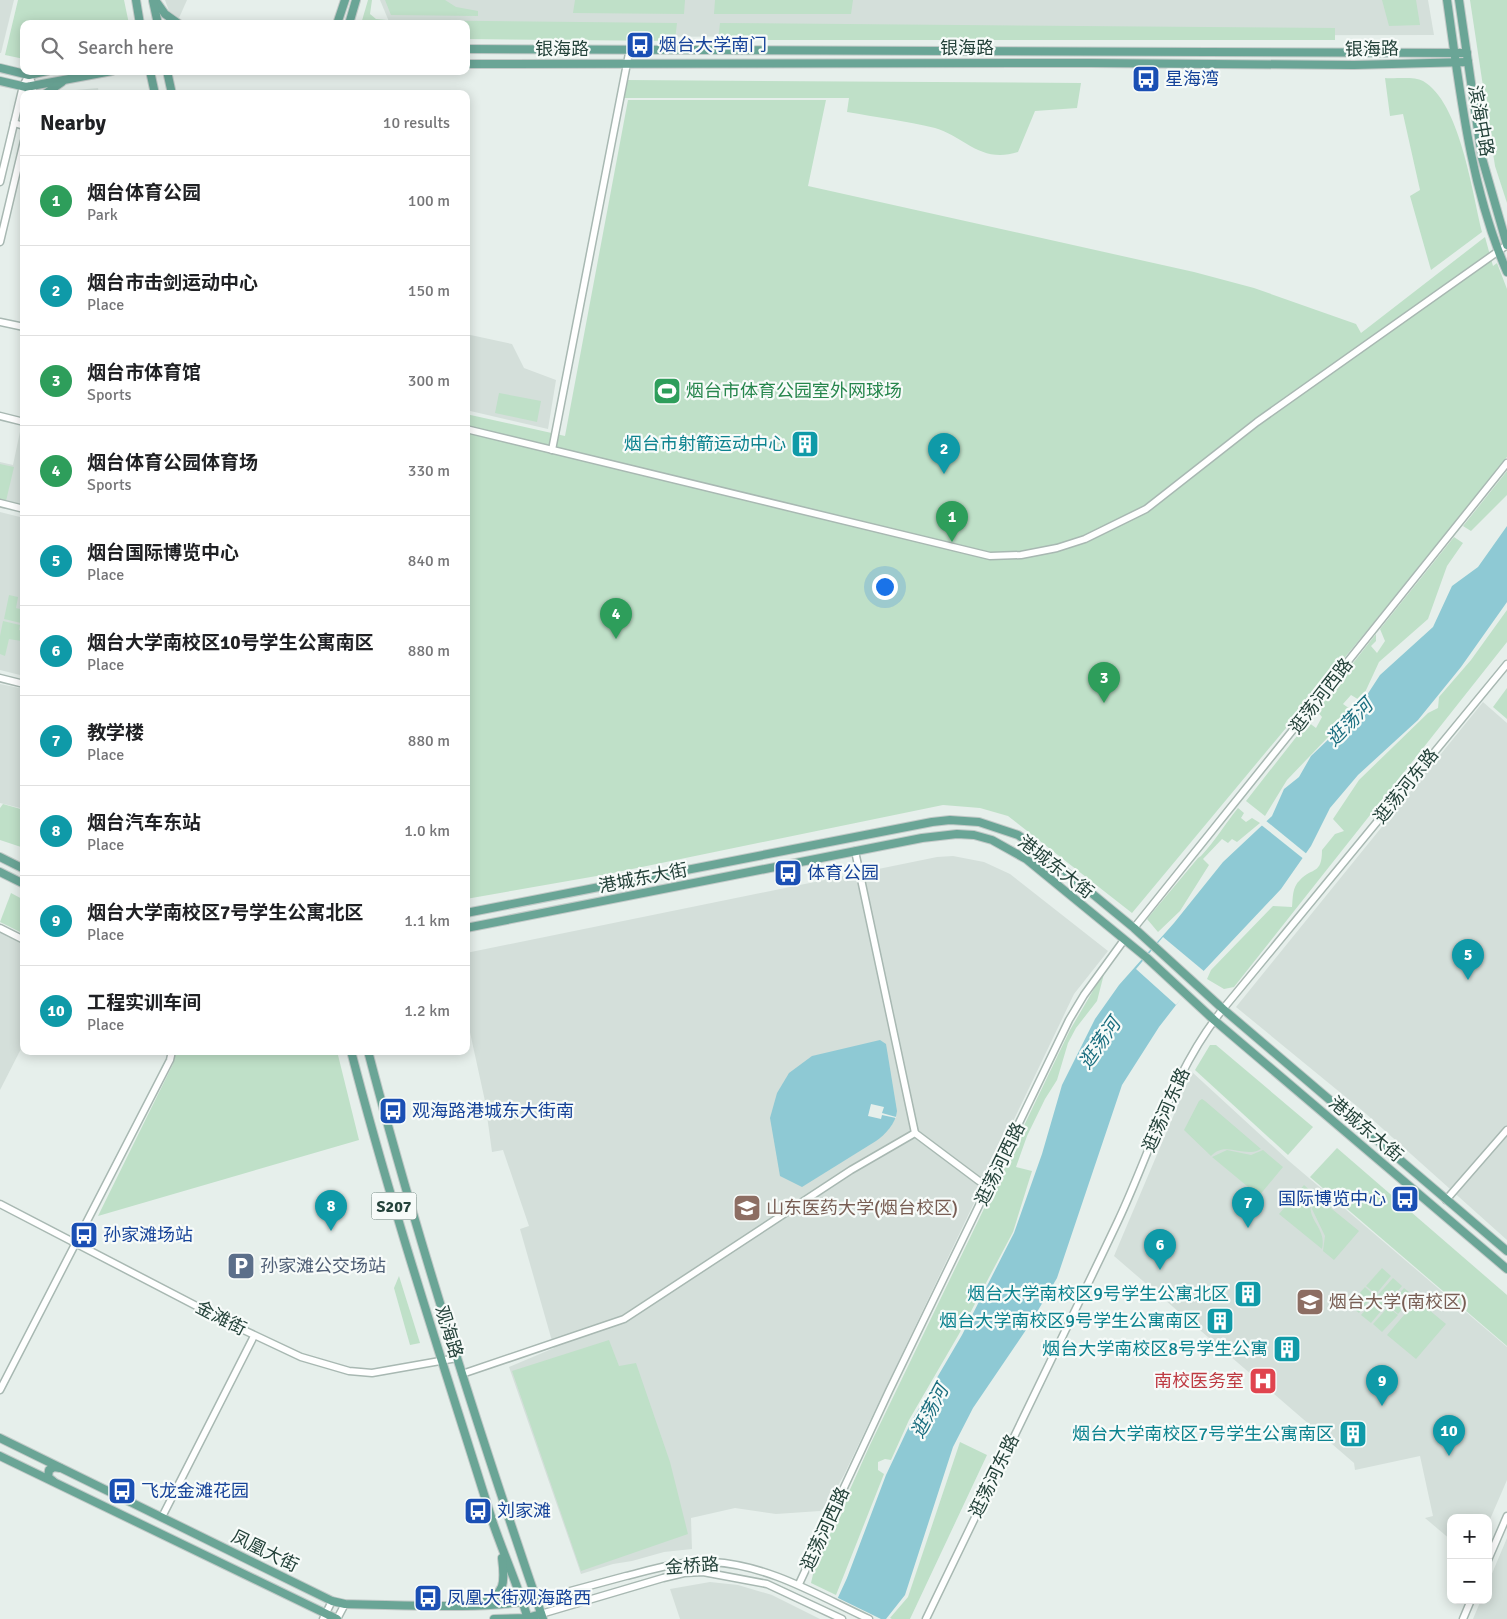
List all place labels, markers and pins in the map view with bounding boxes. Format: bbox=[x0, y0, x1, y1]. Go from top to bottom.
bus stop icon: 烟台大学南门 bbox=[625, 30, 655, 60]
place label: 烟台大学南门 bbox=[659, 34, 767, 56]
bus stop icon: 星海湾 bbox=[1131, 64, 1161, 94]
place label: 星海湾 bbox=[1165, 68, 1219, 90]
sports icon: 烟台市体育公园室外网球场 bbox=[652, 376, 682, 406]
place label: 烟台市体育公园室外网球场 bbox=[686, 380, 902, 402]
building icon: 烟台市射箭运动中心 bbox=[790, 429, 820, 459]
place label: 烟台市射箭运动中心 bbox=[624, 433, 786, 455]
pin: 2 bbox=[928, 433, 960, 474]
pin: 1 bbox=[936, 501, 968, 542]
pin: 4 bbox=[600, 598, 632, 639]
pin: 3 bbox=[1088, 662, 1120, 703]
bus stop icon: 体育公园 bbox=[773, 858, 803, 888]
place label: 体育公园 bbox=[807, 862, 879, 884]
pin: 5 bbox=[1452, 939, 1484, 980]
bus stop icon: 观海路港城东大街南 bbox=[378, 1096, 408, 1126]
place label: 观海路港城东大街南 bbox=[412, 1100, 574, 1122]
bus stop icon: 国际博览中心 bbox=[1390, 1184, 1420, 1214]
pin: 7 bbox=[1232, 1187, 1264, 1228]
place label: 国际博览中心 bbox=[1278, 1188, 1386, 1210]
pin: 8 bbox=[315, 1190, 347, 1231]
school or university icon: 山东医药大学(烟台校区) bbox=[732, 1193, 762, 1223]
place label: 山东医药大学(烟台校区) bbox=[766, 1197, 958, 1219]
bus stop icon: 孙家滩场站 bbox=[69, 1220, 99, 1250]
place label: 孙家滩场站 bbox=[103, 1224, 193, 1246]
pin: 6 bbox=[1144, 1229, 1176, 1270]
parking icon: 孙家滩公交场站 bbox=[226, 1251, 256, 1281]
place label: 孙家滩公交场站 bbox=[260, 1255, 386, 1277]
building icon: 烟台大学南校区9号学生公寓北区 bbox=[1233, 1279, 1263, 1309]
place label: 烟台大学南校区9号学生公寓北区 bbox=[967, 1283, 1229, 1305]
school or university icon: 烟台大学(南校区) bbox=[1295, 1287, 1325, 1317]
place label: 烟台大学(南校区) bbox=[1329, 1291, 1467, 1313]
building icon: 烟台大学南校区9号学生公寓南区 bbox=[1205, 1306, 1235, 1336]
place label: 烟台大学南校区9号学生公寓南区 bbox=[939, 1310, 1201, 1332]
building icon: 烟台大学南校区8号学生公寓 bbox=[1272, 1334, 1302, 1364]
place label: 烟台大学南校区8号学生公寓 bbox=[1042, 1338, 1268, 1360]
pin: 9 bbox=[1366, 1365, 1398, 1406]
hospital icon: 南校医务室 bbox=[1248, 1366, 1278, 1396]
place label: 南校医务室 bbox=[1154, 1370, 1244, 1392]
pin: 10 bbox=[1433, 1415, 1465, 1456]
building icon: 烟台大学南校区7号学生公寓南区 bbox=[1338, 1419, 1368, 1449]
place label: 烟台大学南校区7号学生公寓南区 bbox=[1072, 1423, 1334, 1445]
bus stop icon: 飞龙金滩花园 bbox=[107, 1476, 137, 1506]
place label: 飞龙金滩花园 bbox=[141, 1480, 249, 1502]
bus stop icon: 刘家滩 bbox=[463, 1496, 493, 1526]
place label: 刘家滩 bbox=[497, 1500, 551, 1522]
bus stop icon: 凤凰大街观海路西 bbox=[413, 1583, 443, 1613]
place label: 凤凰大街观海路西 bbox=[447, 1587, 591, 1609]

